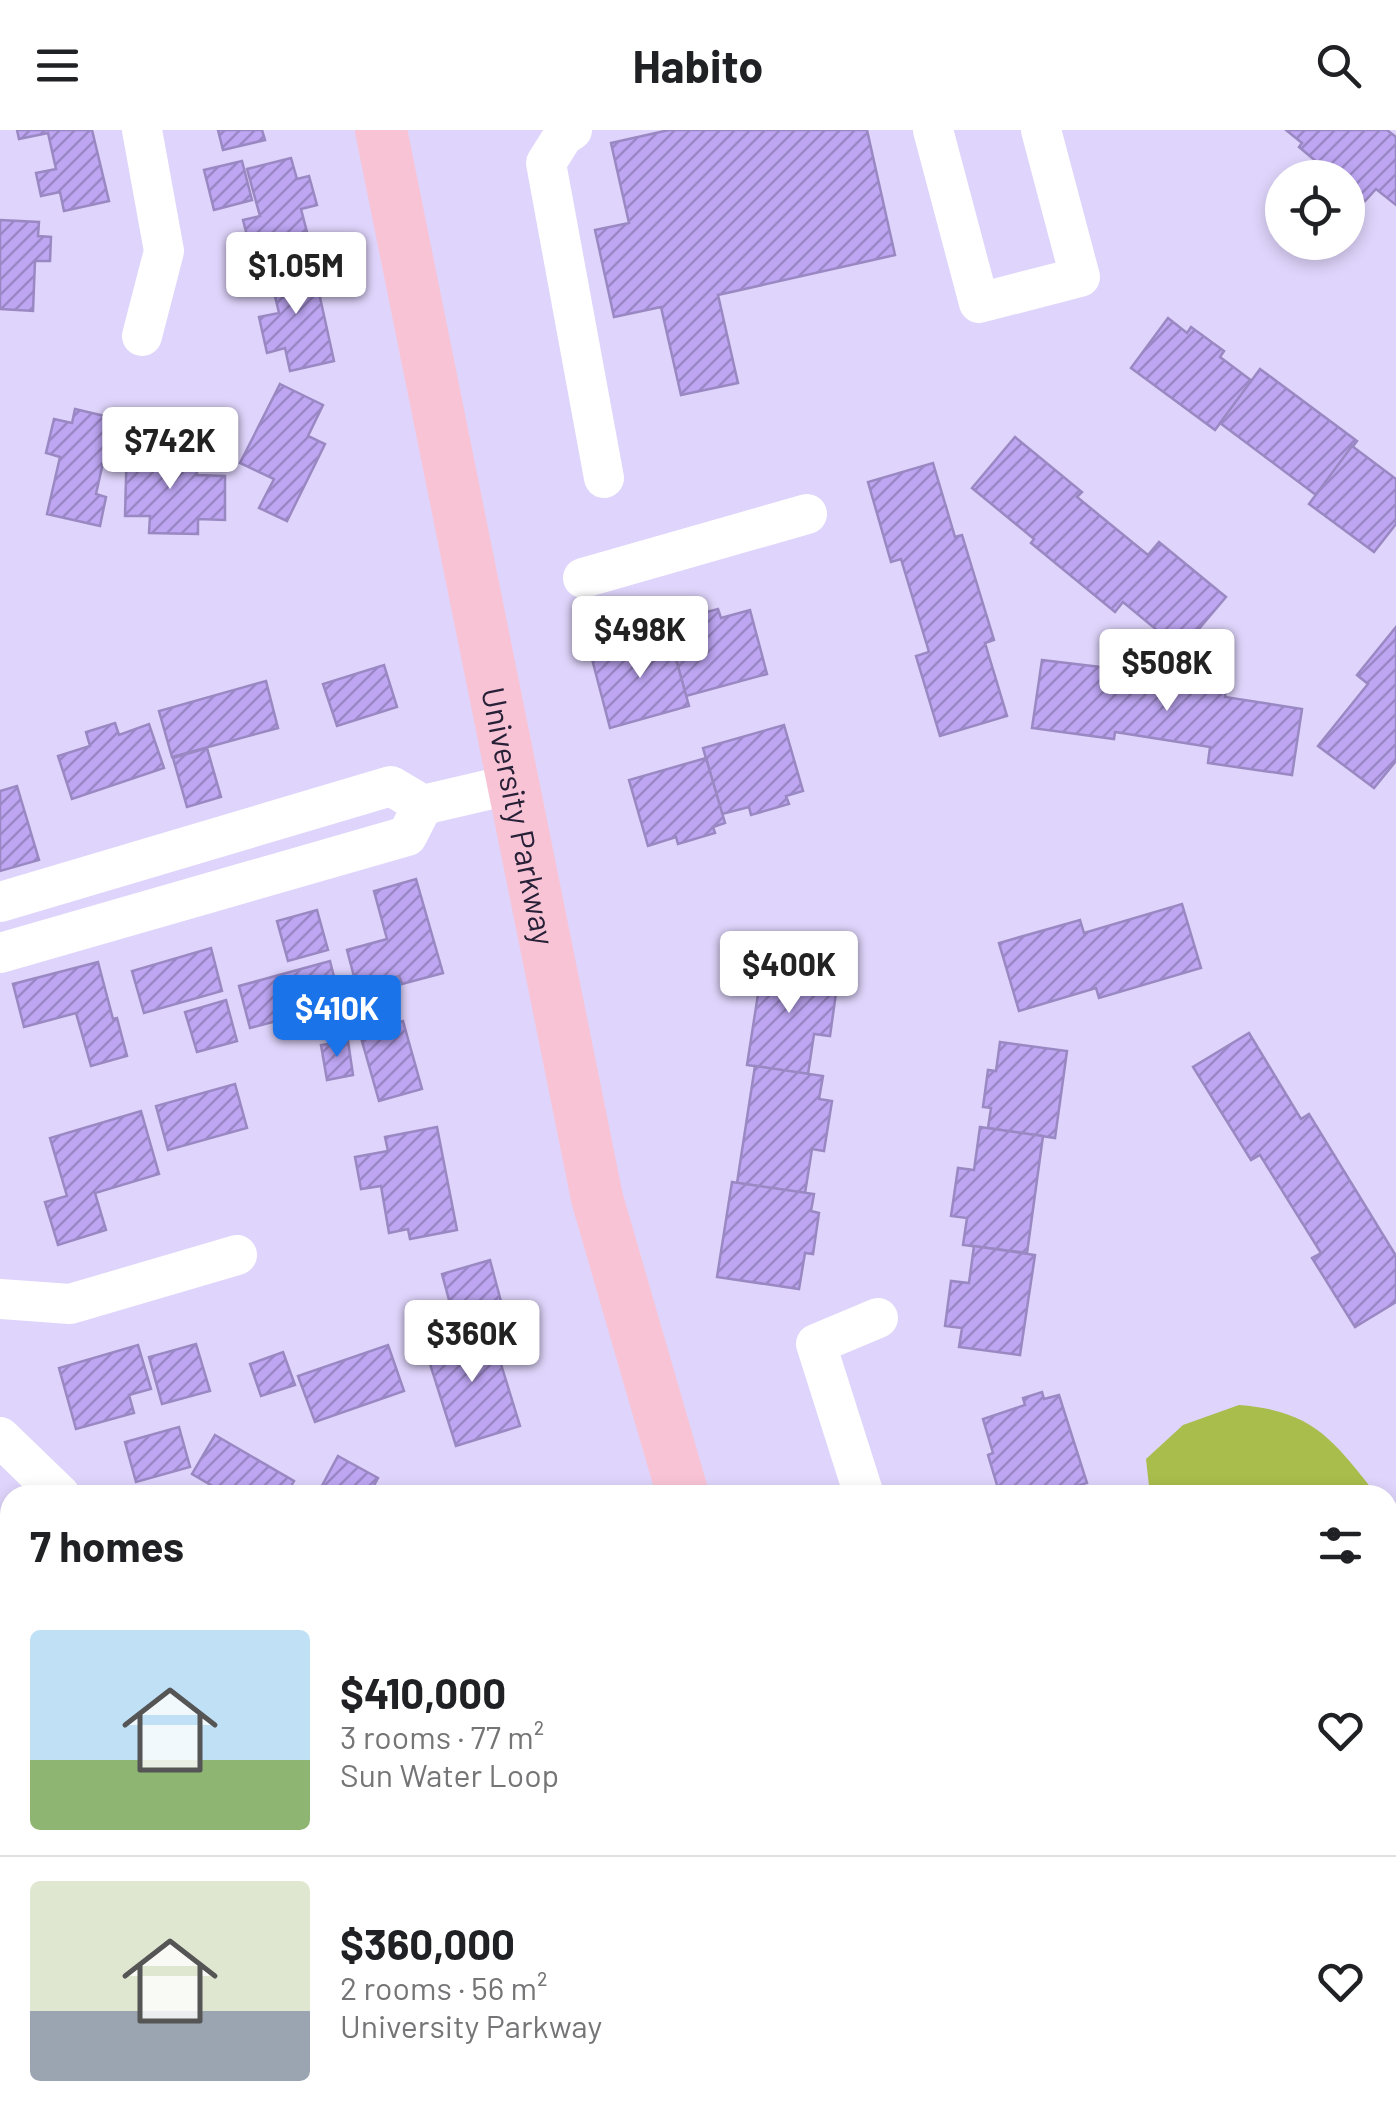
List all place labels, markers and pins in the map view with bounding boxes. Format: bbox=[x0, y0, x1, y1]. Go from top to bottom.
pin: $1.05M bbox=[215, 232, 377, 317]
pin: $742K bbox=[100, 407, 240, 492]
pin: $498K bbox=[570, 596, 710, 681]
pin: $508K bbox=[1097, 629, 1237, 714]
pin: $400K bbox=[719, 931, 859, 1016]
pin: $410K bbox=[267, 975, 407, 1060]
pin: $360K bbox=[402, 1300, 542, 1385]

